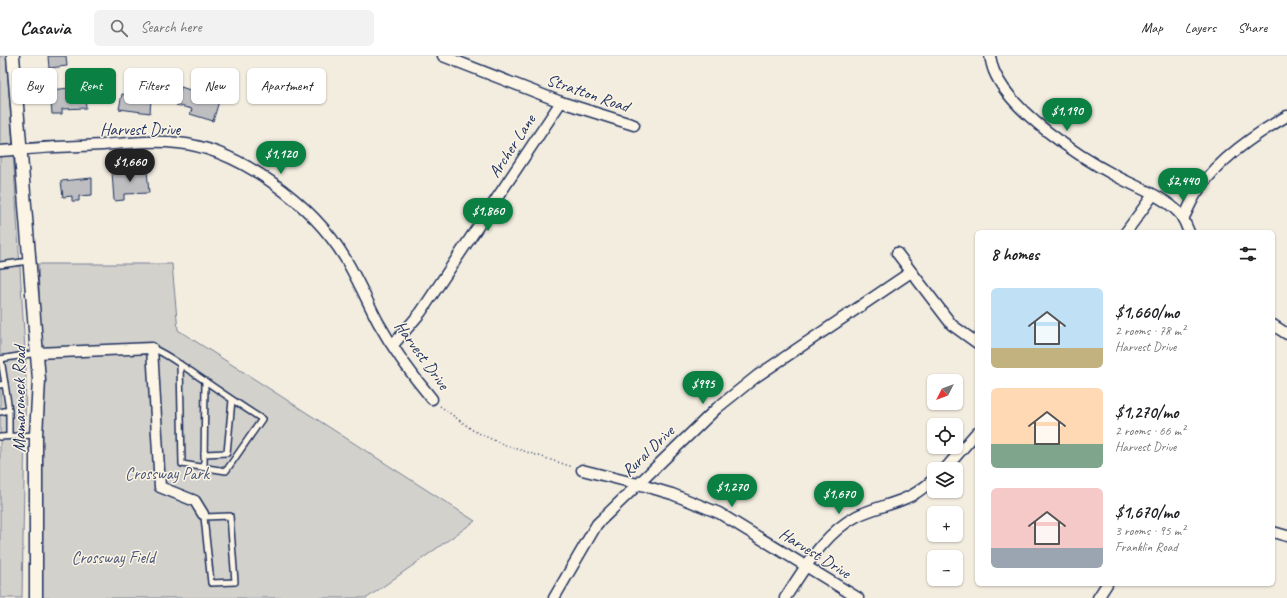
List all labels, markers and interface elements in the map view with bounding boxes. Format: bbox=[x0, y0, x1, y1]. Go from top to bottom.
search box bbox=[94, 10, 374, 46]
text: Casavia bbox=[20, 16, 70, 40]
icon: search bbox=[108, 17, 130, 39]
text: Search here bbox=[140, 18, 202, 37]
text: Map bbox=[1141, 19, 1163, 36]
text: Layers bbox=[1185, 19, 1216, 36]
text: Share bbox=[1238, 19, 1267, 36]
chip: Buy bbox=[12, 68, 57, 104]
chip: Rent bbox=[65, 68, 116, 104]
chip: Filters bbox=[124, 68, 183, 104]
chip: New bbox=[191, 68, 239, 104]
chip: Apartment bbox=[247, 68, 326, 104]
street label: Stratton Road bbox=[544, 69, 634, 118]
pin: $1,190 bbox=[1034, 98, 1100, 132]
text: $1,190 bbox=[1051, 103, 1083, 119]
street label: Archer Lane bbox=[484, 109, 541, 182]
street label: Harvest Drive bbox=[100, 119, 182, 140]
pin: $1,120 bbox=[248, 141, 314, 175]
text: $1,120 bbox=[265, 146, 297, 162]
pin: $1,660 bbox=[97, 149, 163, 183]
text: $1,660 bbox=[114, 154, 146, 170]
pin: $2,440 bbox=[1150, 168, 1216, 202]
text: $2,440 bbox=[1167, 173, 1199, 189]
pin: $1,860 bbox=[455, 198, 521, 232]
text: $1,860 bbox=[472, 203, 504, 219]
icon: filters bbox=[1237, 243, 1259, 265]
text: 8 homes bbox=[991, 244, 1039, 265]
text: $1,660/mo bbox=[1115, 302, 1179, 323]
icon: home bbox=[1023, 304, 1071, 352]
street label: Harvest Drive bbox=[390, 316, 455, 395]
text: 2 rooms · 78 m² bbox=[1115, 323, 1185, 339]
text: Harvest Drive bbox=[1115, 339, 1176, 355]
street label: Mamaroneck Road bbox=[9, 344, 30, 452]
pin: $995 bbox=[679, 371, 727, 405]
north arrow bbox=[927, 374, 963, 410]
map controls bbox=[927, 374, 963, 586]
text: $995 bbox=[692, 376, 714, 392]
text: $1,270/mo bbox=[1115, 402, 1178, 423]
icon: home bbox=[1023, 404, 1071, 452]
button: locate bbox=[927, 418, 963, 454]
street label: Rural Drive bbox=[617, 420, 680, 481]
text: 2 rooms · 66 m² bbox=[1115, 423, 1185, 439]
text: Harvest Drive bbox=[1115, 439, 1176, 455]
button: layers bbox=[927, 462, 963, 498]
park label: Crossway Park bbox=[125, 463, 211, 484]
pin: $1,270 bbox=[699, 474, 765, 508]
text: $1,270 bbox=[716, 479, 748, 495]
pin: $1,670 bbox=[806, 481, 872, 515]
text: $1,670 bbox=[823, 486, 855, 502]
text: $1,670/mo bbox=[1115, 502, 1179, 523]
icon: home bbox=[1023, 504, 1071, 552]
button: + bbox=[927, 506, 963, 542]
street label: Harvest Drive bbox=[775, 523, 856, 584]
text: 3 rooms · 95 m² bbox=[1115, 523, 1185, 539]
text: Franklin Road bbox=[1115, 539, 1178, 555]
park label: Crossway Field bbox=[71, 547, 157, 568]
button: − bbox=[927, 550, 963, 586]

